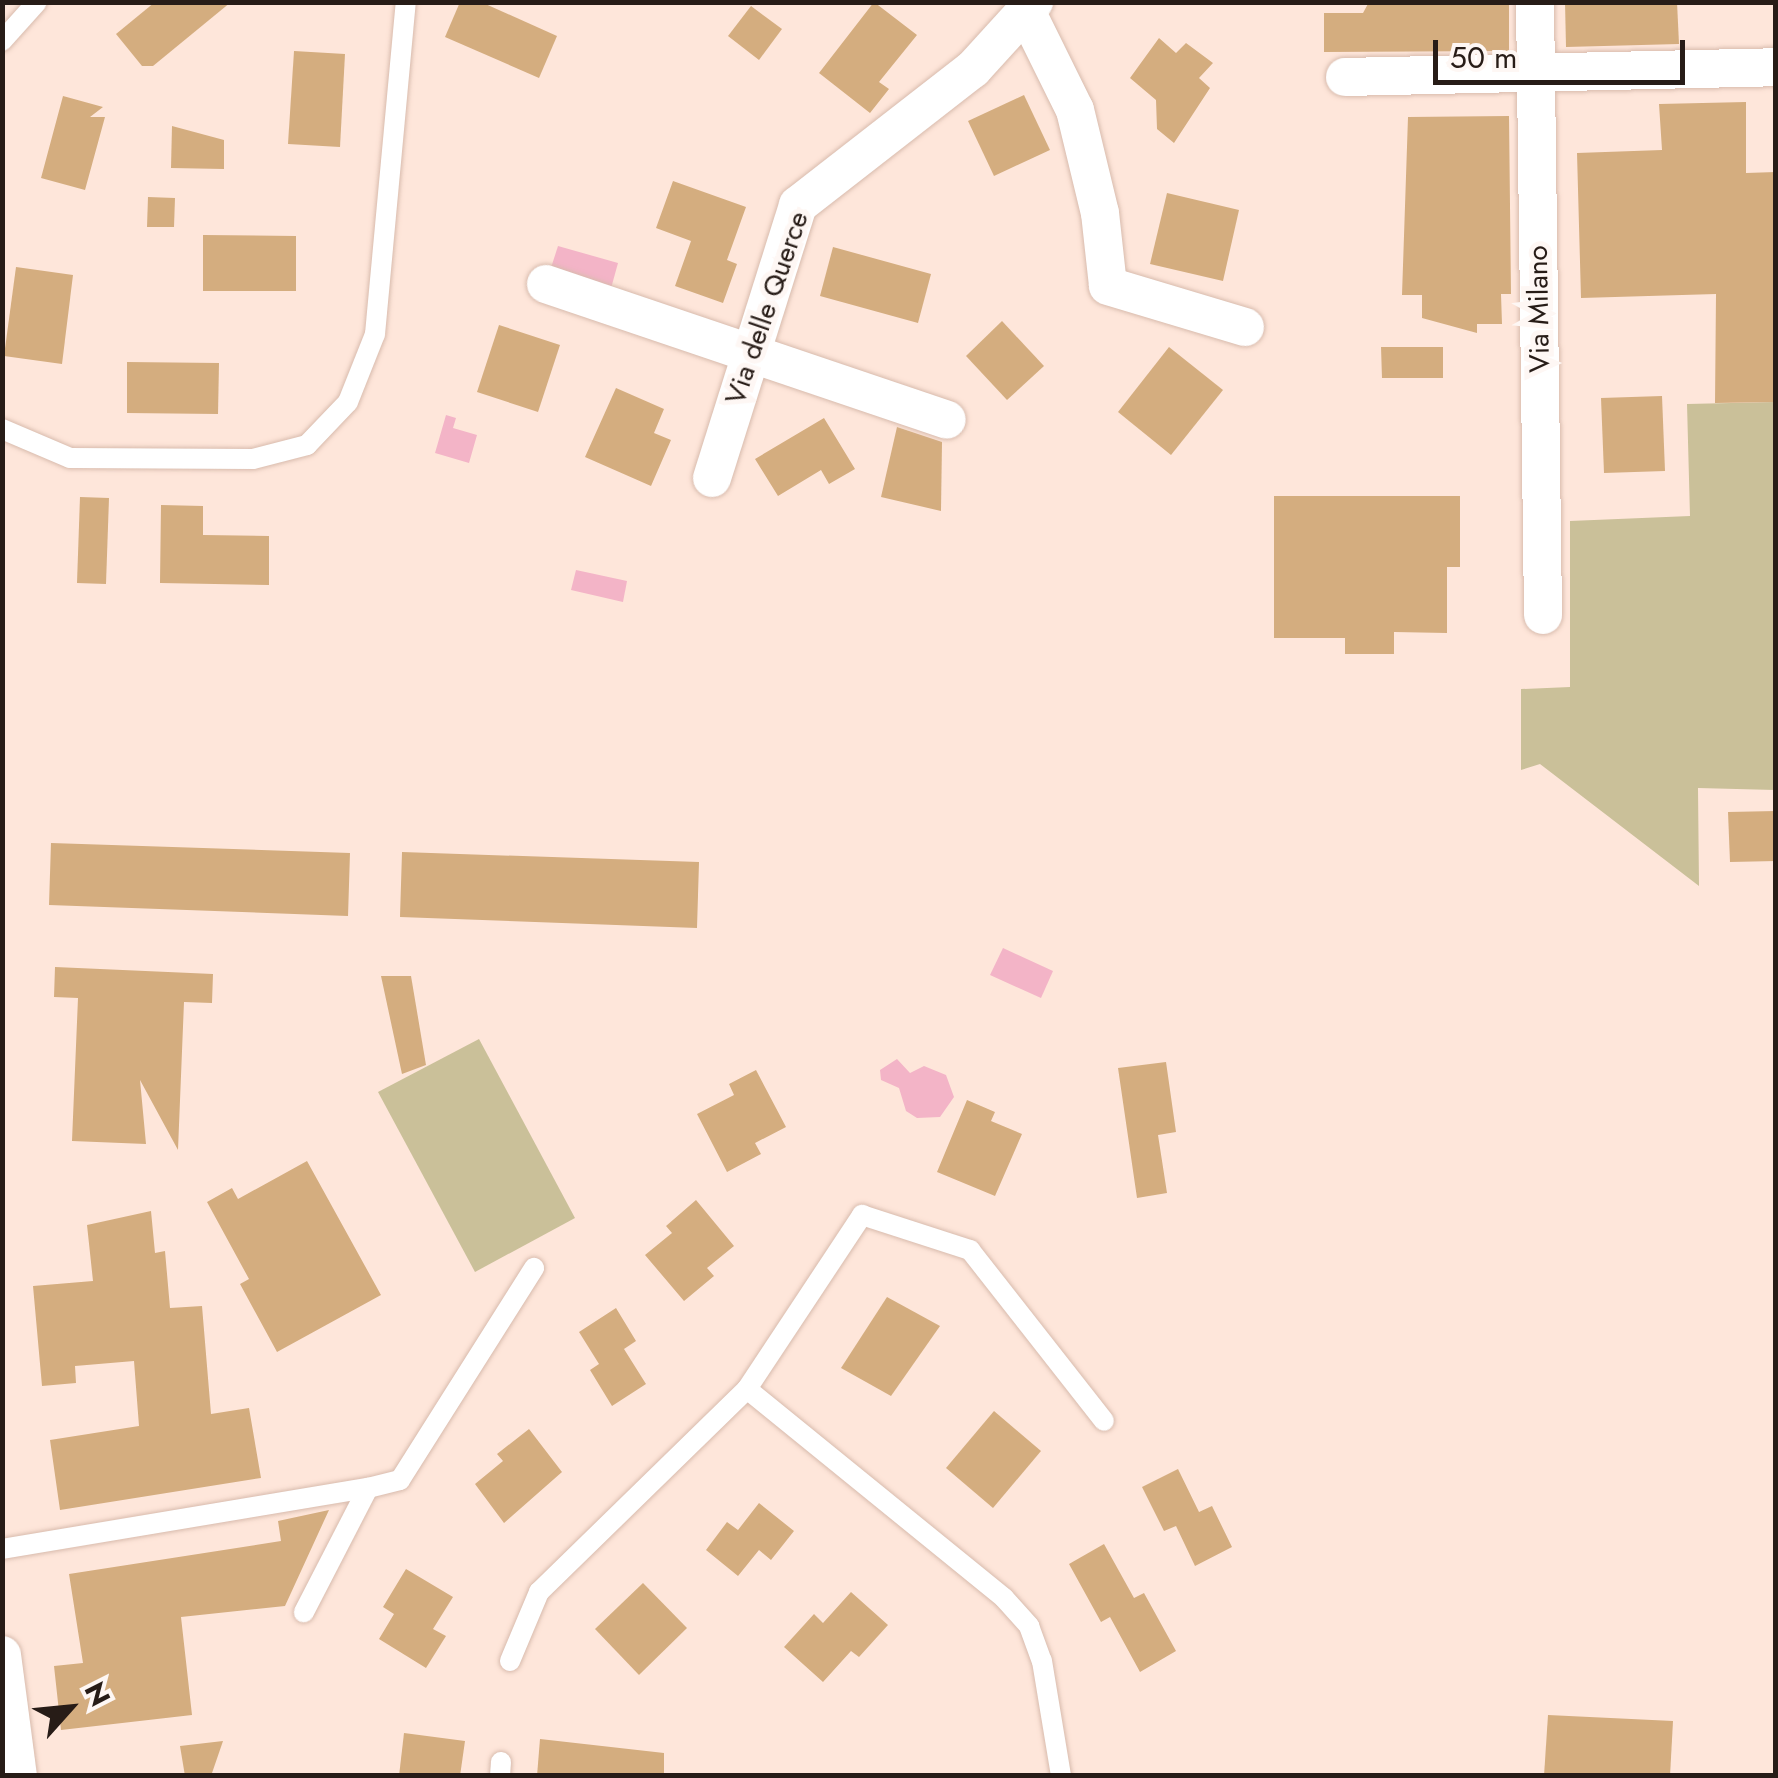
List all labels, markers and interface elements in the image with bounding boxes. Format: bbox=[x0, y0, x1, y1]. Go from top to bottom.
scale bar bbox=[1438, 20, 1690, 82]
text: 50 m bbox=[1450, 36, 1517, 79]
street label: Via delle Querce bbox=[718, 207, 816, 409]
street label: Via Milano bbox=[1521, 245, 1557, 373]
north arrow bbox=[20, 1658, 120, 1758]
text: N bbox=[74, 1675, 120, 1713]

